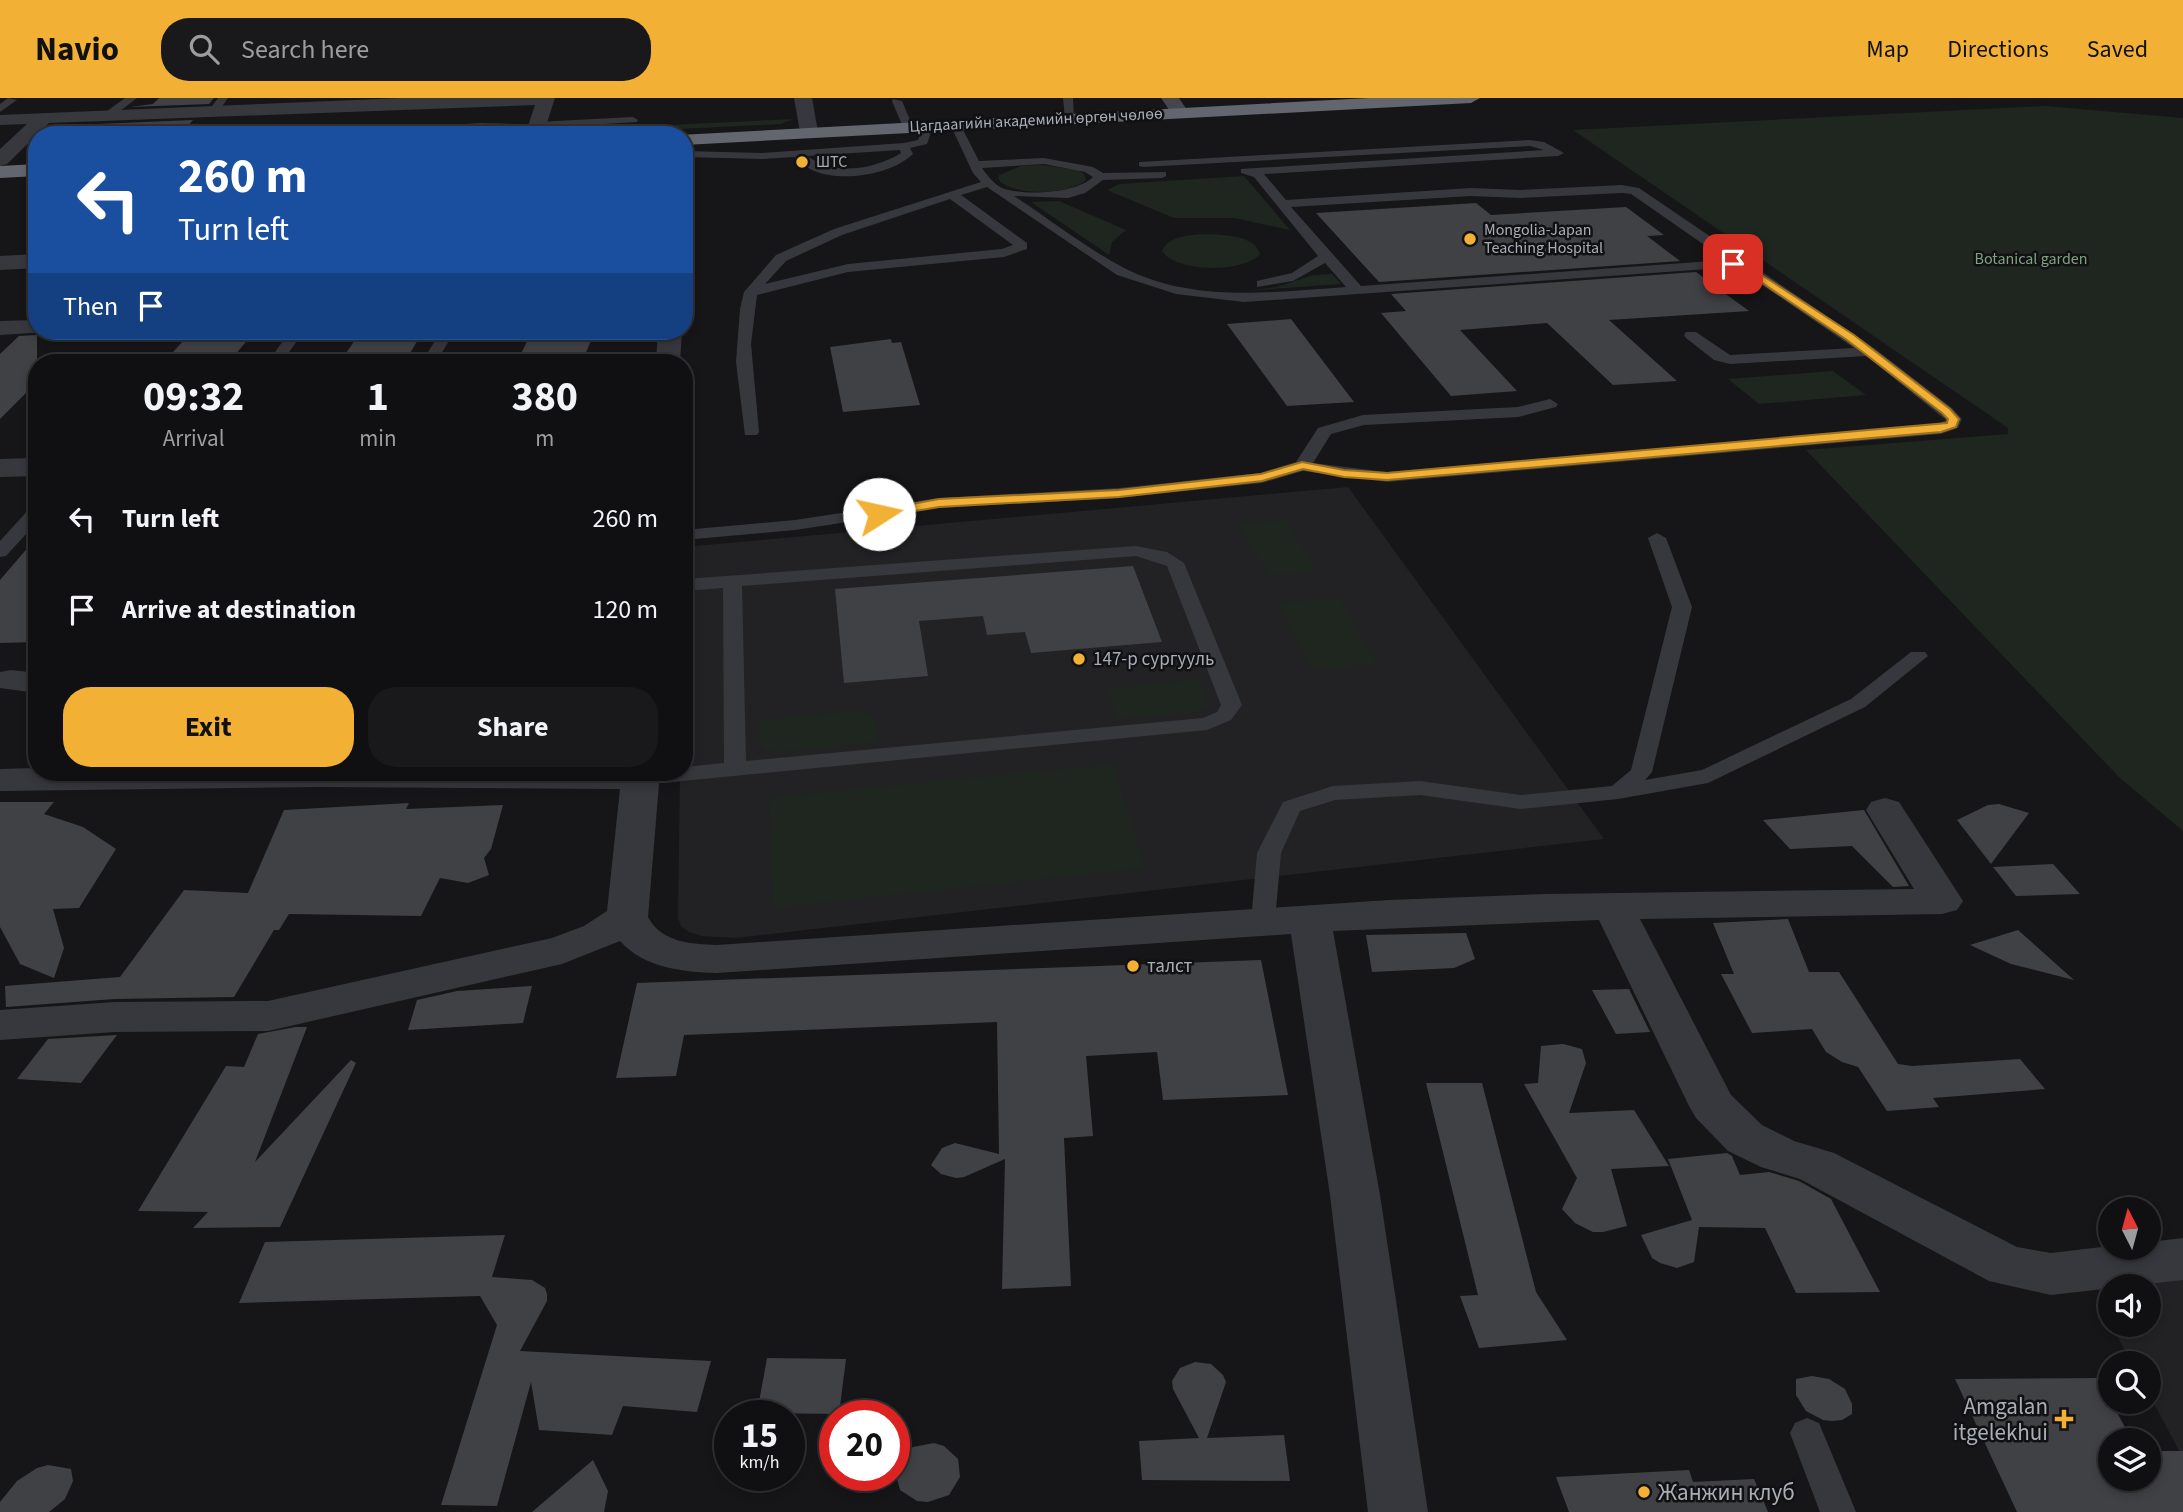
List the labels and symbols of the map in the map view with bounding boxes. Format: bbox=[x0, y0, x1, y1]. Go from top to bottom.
street label: Цагдаагийн академийн өргөн чөлөө bbox=[909, 102, 1163, 138]
place label: ШТС bbox=[816, 151, 847, 173]
marker: ШТС bbox=[794, 154, 810, 170]
place label: Mongolia-Japan Teaching Hospital bbox=[1484, 219, 1603, 259]
marker: Mongolia-Japan Teaching Hospital bbox=[1462, 231, 1478, 247]
pin bbox=[1703, 234, 1763, 294]
park label: Botanical garden bbox=[1975, 248, 2087, 270]
position arrow bbox=[842, 477, 916, 551]
place label: 147-р сургууль bbox=[1093, 646, 1214, 673]
marker: 147-р сургууль bbox=[1071, 651, 1087, 667]
place label: талст bbox=[1147, 953, 1192, 980]
marker: талст bbox=[1125, 958, 1141, 974]
north arrow bbox=[2098, 1197, 2161, 1260]
place label: Amgalan itgelekhui bbox=[1953, 1390, 2048, 1449]
speed limit sign: 20 bbox=[819, 1400, 910, 1491]
marker: Amgalan itgelekhui bbox=[2054, 1409, 2074, 1429]
place label: Жанжин клуб bbox=[1658, 1476, 1795, 1509]
marker: Жанжин клуб bbox=[1636, 1484, 1652, 1500]

